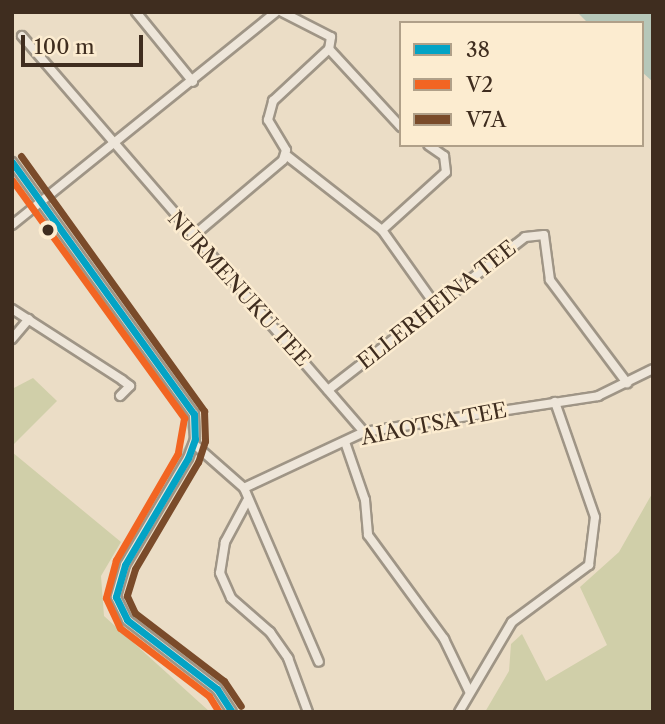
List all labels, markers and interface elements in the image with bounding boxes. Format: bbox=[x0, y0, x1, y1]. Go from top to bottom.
scale bar bbox=[24, 21, 147, 65]
legend bbox=[399, 21, 644, 147]
text: 100 m bbox=[34, 34, 95, 59]
text: 38 bbox=[466, 37, 490, 62]
text: V2 bbox=[466, 72, 493, 97]
text: V7A bbox=[466, 107, 506, 132]
street label: NURMENUKU TEE bbox=[162, 206, 316, 372]
unlabelled marker bbox=[41, 223, 55, 237]
street label: ELLERHEINA TEE bbox=[352, 235, 522, 375]
street label: AIAOTSA TEE bbox=[358, 397, 510, 451]

